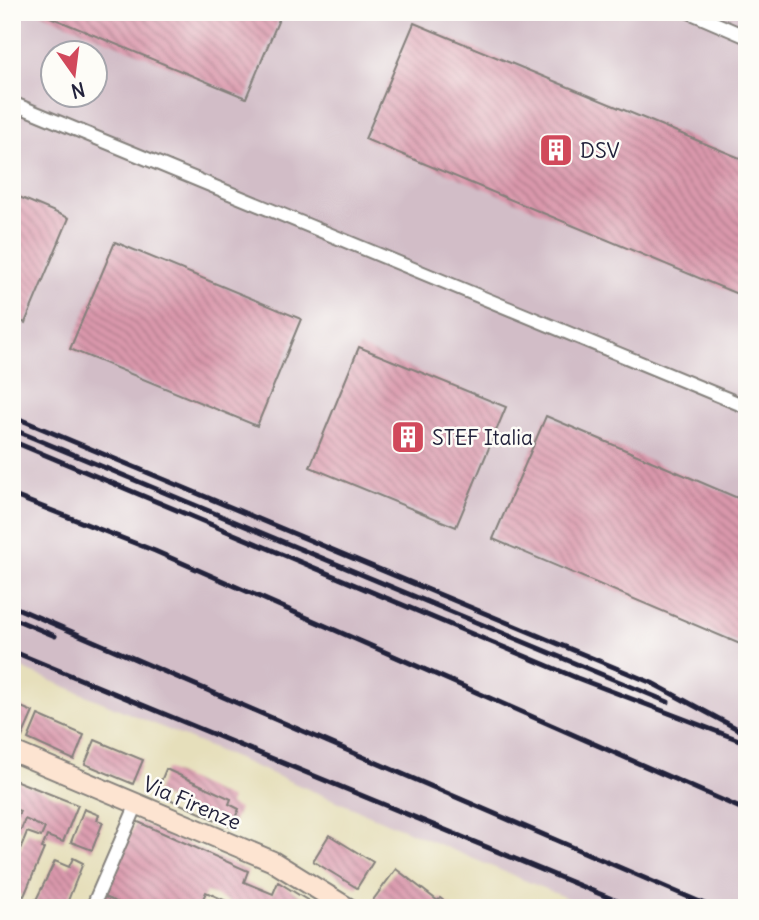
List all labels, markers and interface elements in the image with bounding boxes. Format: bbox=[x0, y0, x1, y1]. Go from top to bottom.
north arrow bbox=[38, 38, 108, 108]
text: N bbox=[69, 77, 87, 104]
building icon: DSV bbox=[537, 131, 575, 169]
place label: DSV bbox=[580, 137, 620, 164]
building icon: STEF Italia bbox=[389, 418, 427, 456]
place label: STEF Italia bbox=[432, 424, 533, 451]
street label: Via Firenze bbox=[139, 770, 245, 836]

